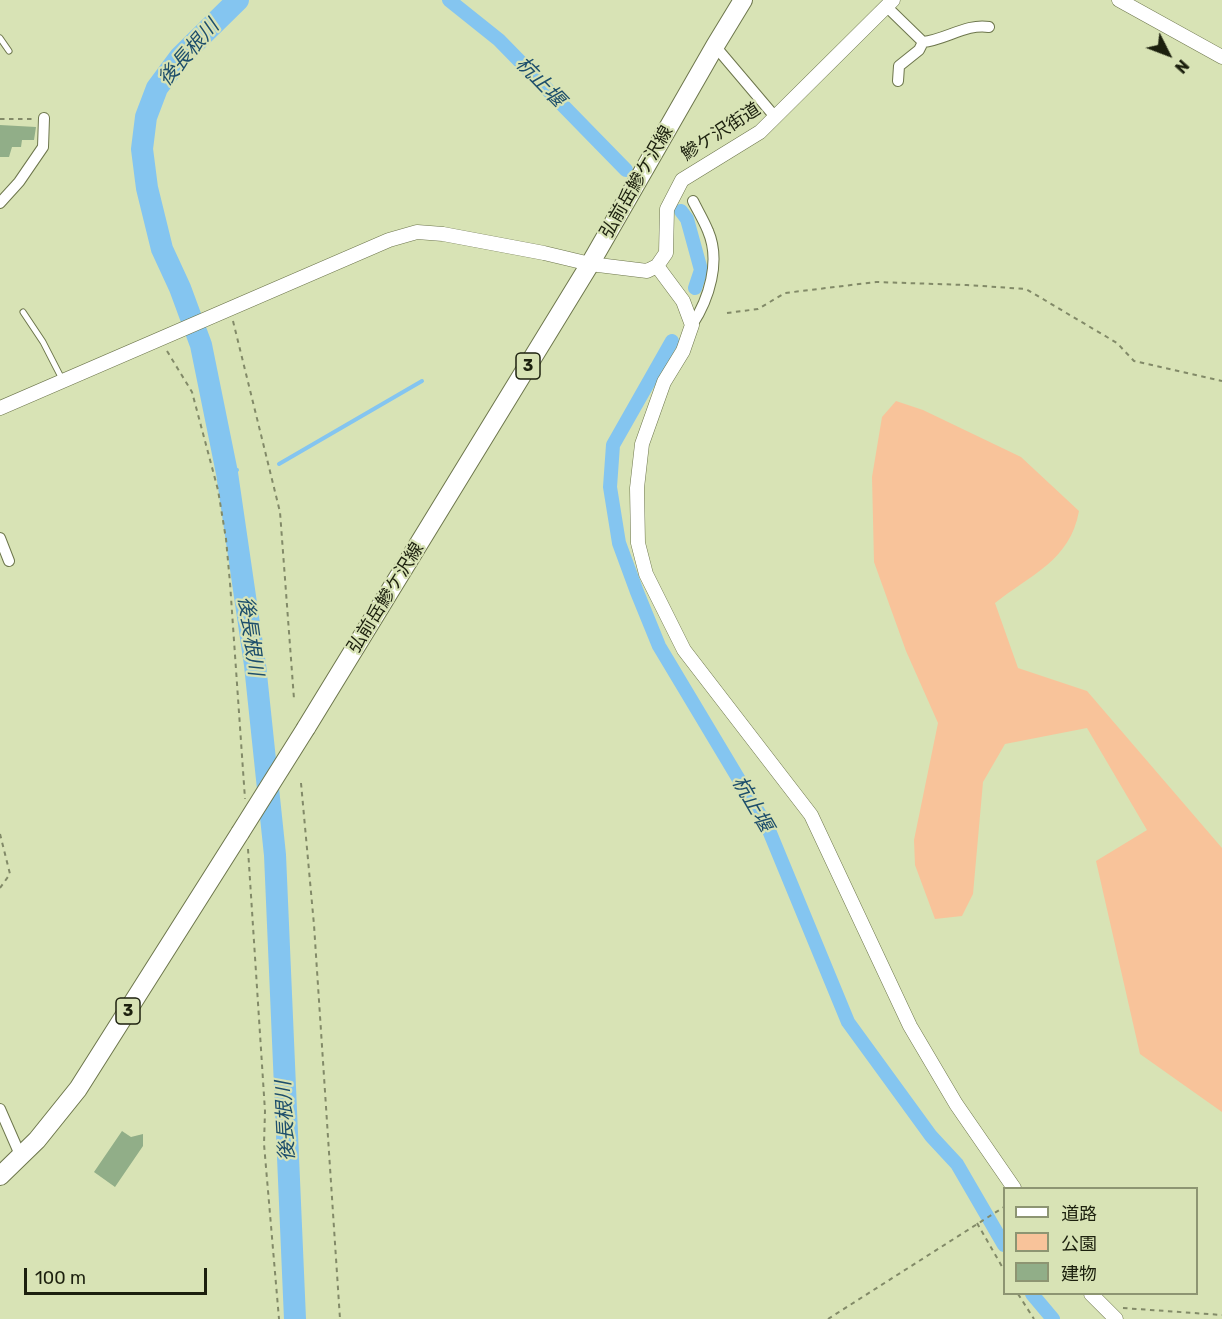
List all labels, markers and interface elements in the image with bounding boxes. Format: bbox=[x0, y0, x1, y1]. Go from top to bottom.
water label: 後長根川 bbox=[154, 15, 224, 91]
north arrow bbox=[1138, 24, 1198, 84]
water label: 杭止堰 bbox=[511, 52, 569, 112]
text: N bbox=[1171, 56, 1193, 77]
street label: 鰺ケ沢街道 bbox=[677, 98, 765, 166]
street label: 弘前岳鰺ケ沢線 bbox=[596, 122, 678, 242]
road number: 3 bbox=[516, 353, 540, 379]
street label: 弘前岳鰺ケ沢線 bbox=[343, 539, 429, 657]
water label: 後長根川 bbox=[233, 595, 267, 677]
water label: 杭止堰 bbox=[727, 772, 777, 836]
road number: 3 bbox=[116, 998, 140, 1024]
water label: 後長根川 bbox=[272, 1080, 300, 1162]
legend bbox=[1003, 1187, 1198, 1295]
text: 道路 bbox=[1061, 1203, 1097, 1225]
text: 公園 bbox=[1061, 1233, 1097, 1255]
scale bar bbox=[27, 1256, 210, 1294]
text: 建物 bbox=[1061, 1263, 1097, 1285]
text: 100 m bbox=[35, 1267, 86, 1289]

